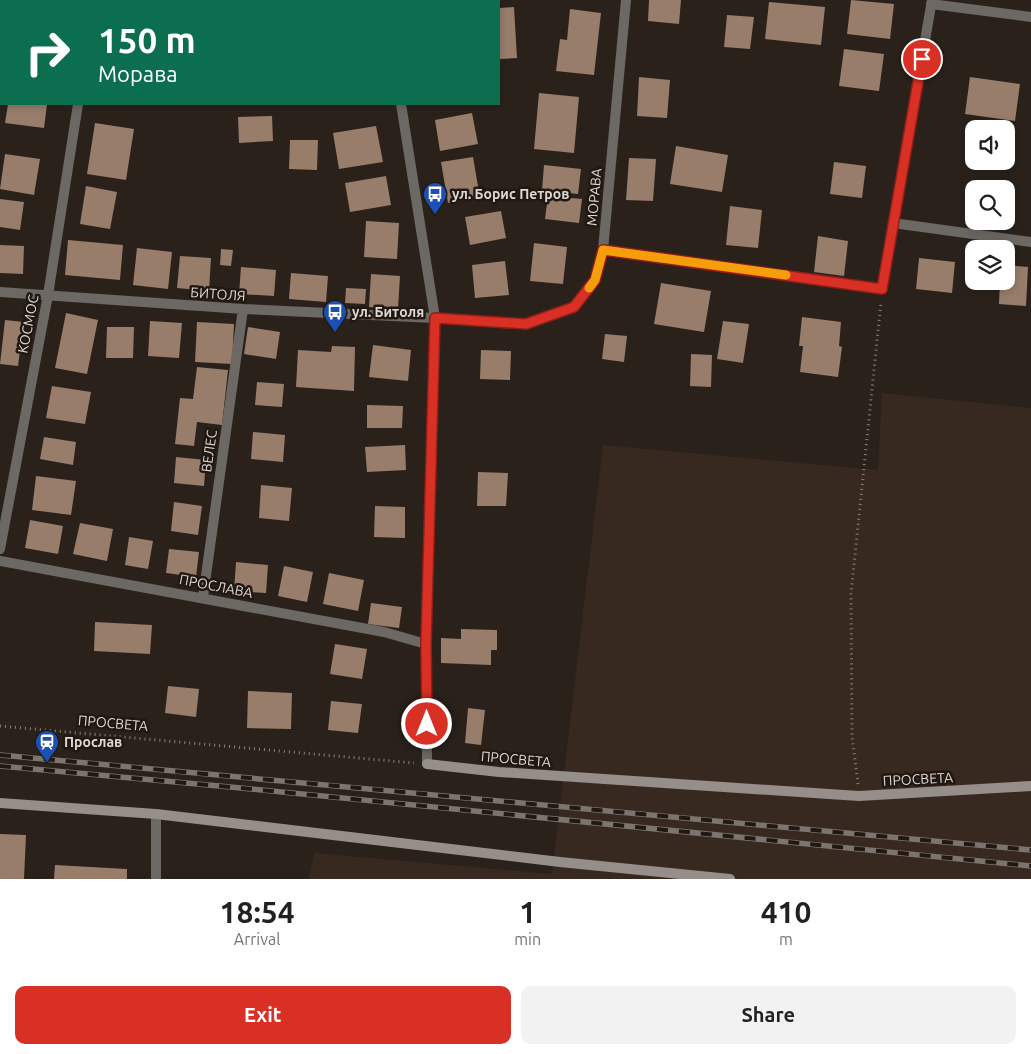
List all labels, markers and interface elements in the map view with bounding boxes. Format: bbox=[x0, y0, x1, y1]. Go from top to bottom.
icon: right bbox=[15, 20, 80, 85]
text: 150 m bbox=[98, 20, 196, 60]
pin bbox=[901, 38, 943, 80]
icon: arrive bbox=[908, 45, 936, 73]
text: Морава bbox=[98, 61, 178, 86]
map controls bbox=[965, 120, 1015, 290]
button: sound bbox=[965, 120, 1015, 170]
street label: МОРАВА bbox=[584, 167, 604, 227]
button: search bbox=[965, 180, 1015, 230]
bus stop icon: ул. Борис Петров bbox=[422, 181, 448, 215]
place label: ул. Борис Петров bbox=[452, 186, 569, 202]
button: layers bbox=[965, 240, 1015, 290]
street label: БИТОЛЯ bbox=[190, 284, 246, 304]
street label: КОСМОС bbox=[14, 293, 42, 355]
bus stop icon: ул. Битоля bbox=[322, 299, 348, 333]
place label: ул. Битоля bbox=[352, 304, 424, 320]
street label: ВЕЛЕС bbox=[198, 428, 220, 473]
street label: ПРОСЛАВА bbox=[178, 571, 254, 601]
position arrow bbox=[400, 697, 452, 749]
street label: ПРОСВЕТА bbox=[77, 712, 149, 734]
station icon: Прослав bbox=[34, 729, 60, 763]
place label: Прослав bbox=[64, 734, 122, 750]
street label: ПРОСВЕТА bbox=[480, 748, 552, 770]
street label: ПРОСВЕТА bbox=[882, 769, 954, 789]
text: 18:54 bbox=[220, 895, 295, 929]
text: 1 bbox=[519, 895, 536, 929]
text: 410 bbox=[761, 895, 811, 929]
text: Arrival bbox=[234, 930, 280, 948]
text: min bbox=[514, 930, 541, 948]
text: m bbox=[779, 930, 793, 948]
button: Exit bbox=[15, 986, 511, 1044]
button: Share bbox=[521, 986, 1016, 1044]

